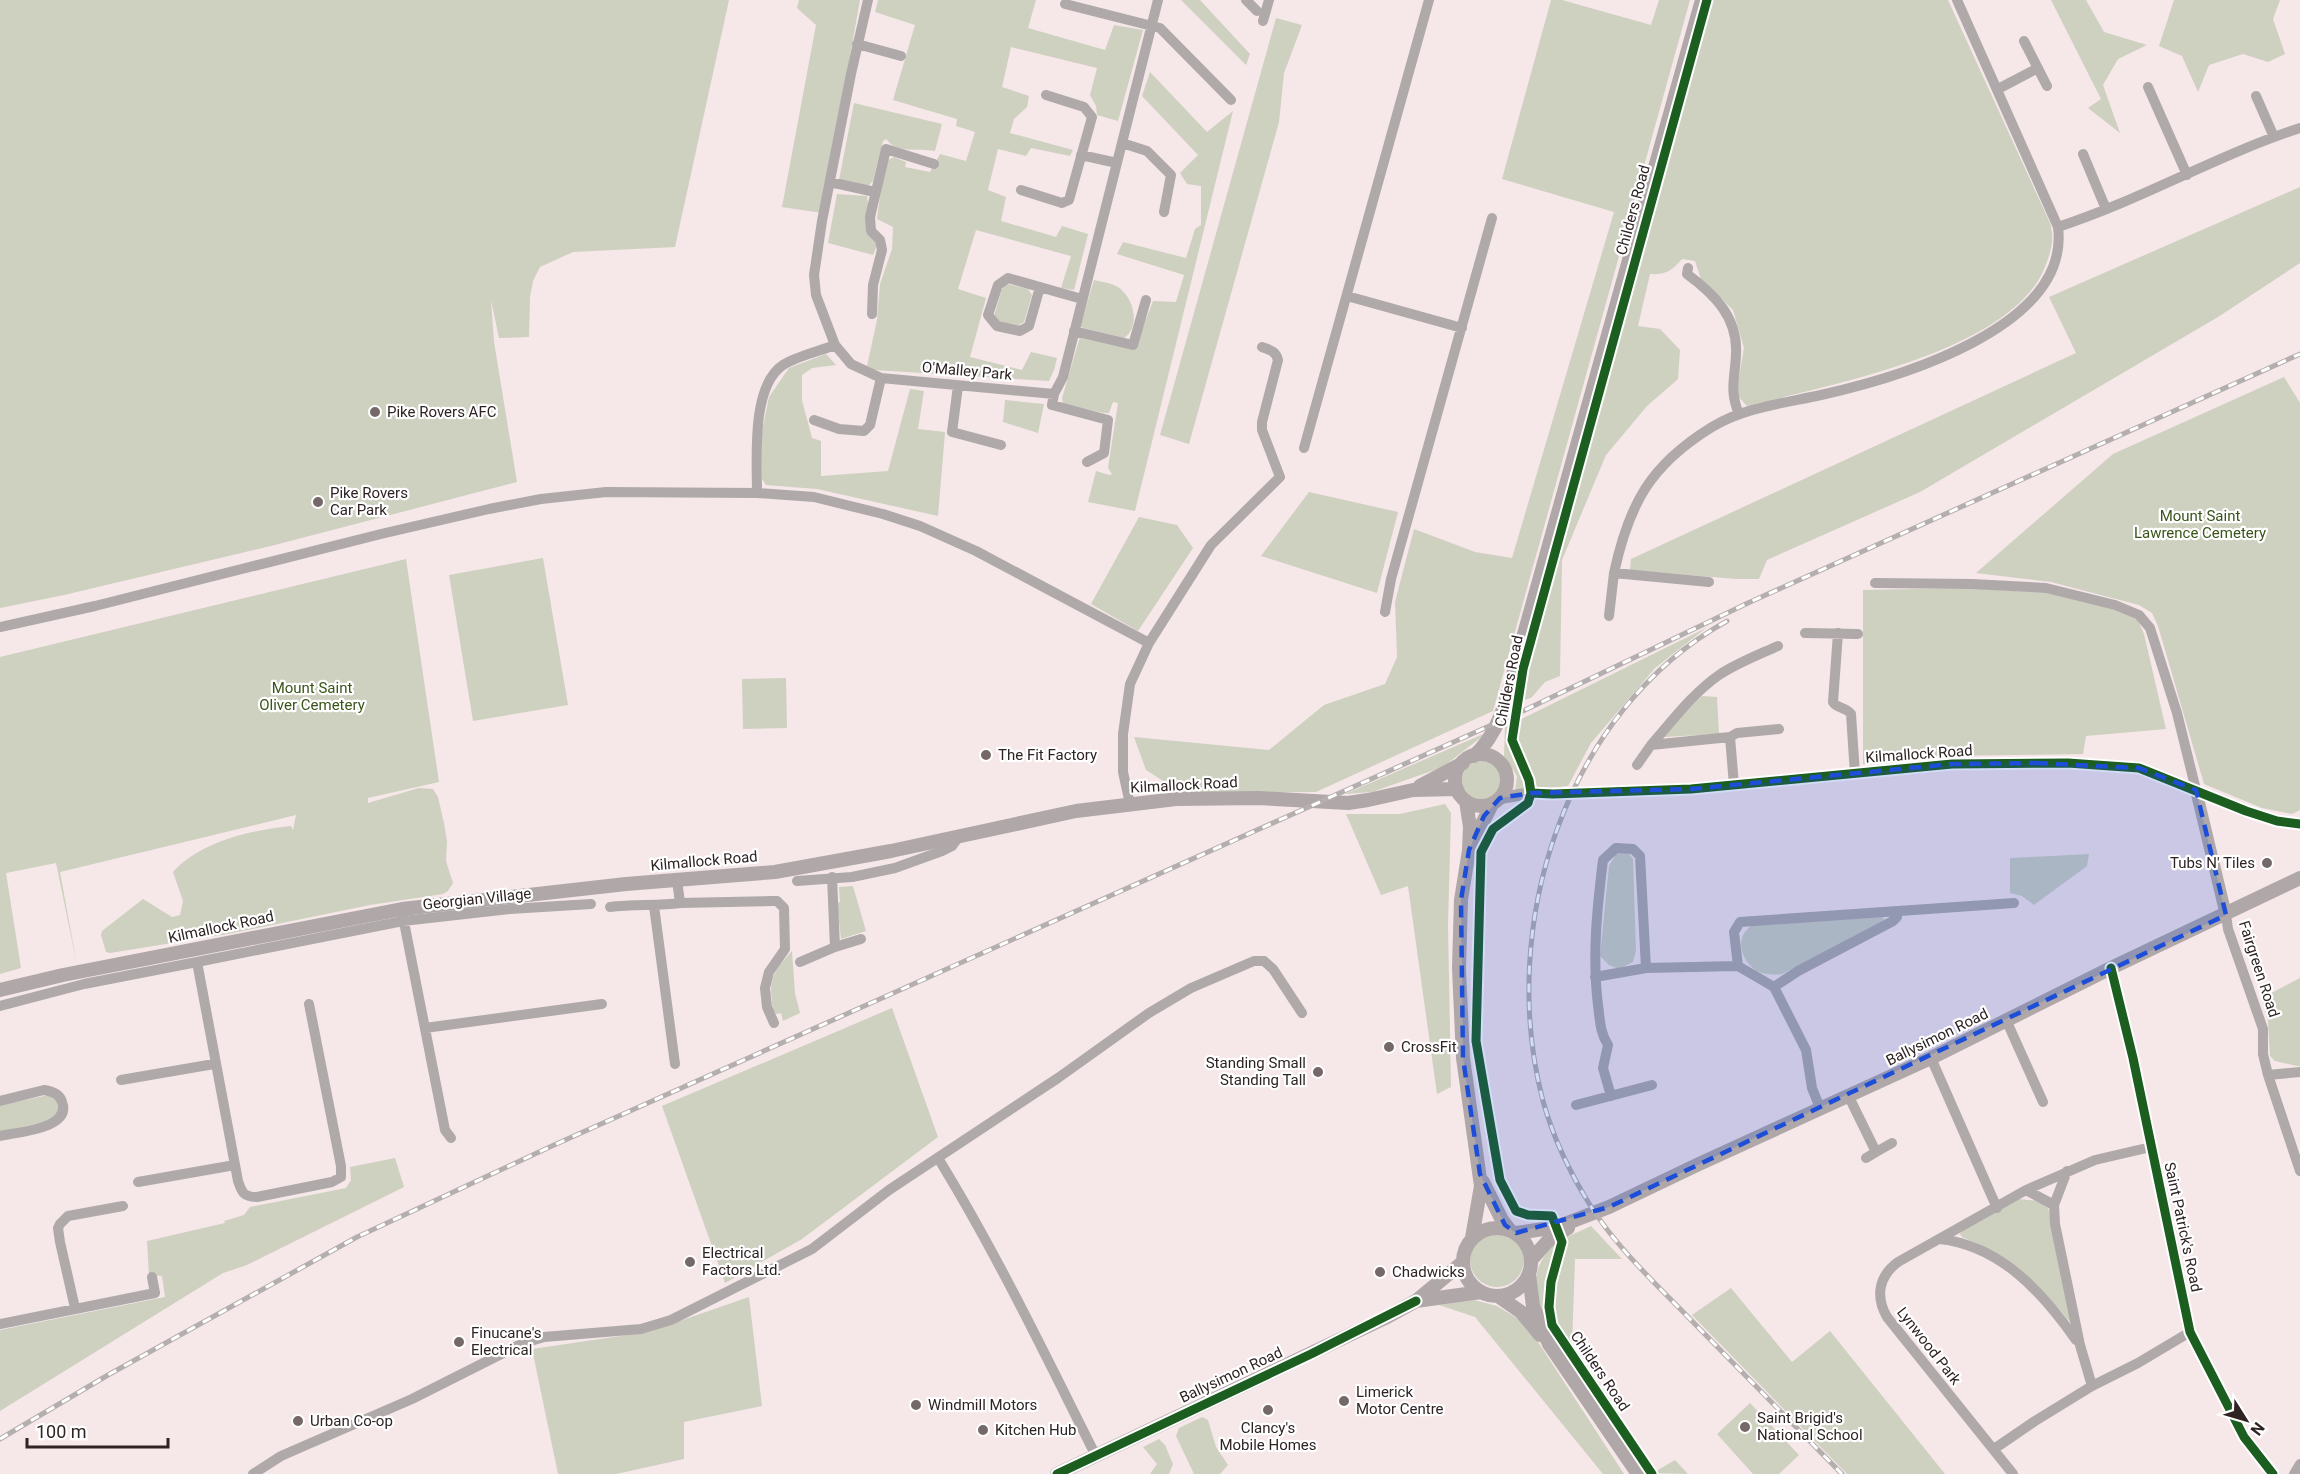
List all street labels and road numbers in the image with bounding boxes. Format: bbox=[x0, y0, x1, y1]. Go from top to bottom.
street label: Childers Road bbox=[1612, 163, 1654, 257]
street label: O'Malley Park bbox=[921, 358, 1013, 384]
street label: Childers Road bbox=[1491, 634, 1527, 728]
street label: Kilmallock Road bbox=[1865, 741, 1973, 767]
street label: Kilmallock Road bbox=[1130, 773, 1238, 797]
street label: Kilmallock Road bbox=[650, 847, 758, 875]
street label: Georgian Village bbox=[422, 884, 532, 914]
street label: Kilmallock Road bbox=[167, 907, 275, 947]
street label: Fairgreen Road bbox=[2235, 918, 2283, 1020]
street label: Ballysimon Road bbox=[1883, 1004, 1991, 1070]
street label: Saint Patrick's Road bbox=[2160, 1160, 2206, 1294]
street label: Lynwood Park bbox=[1893, 1304, 1965, 1389]
street label: Childers Road bbox=[1567, 1328, 1633, 1414]
street label: Ballysimon Road bbox=[1177, 1343, 1285, 1407]

